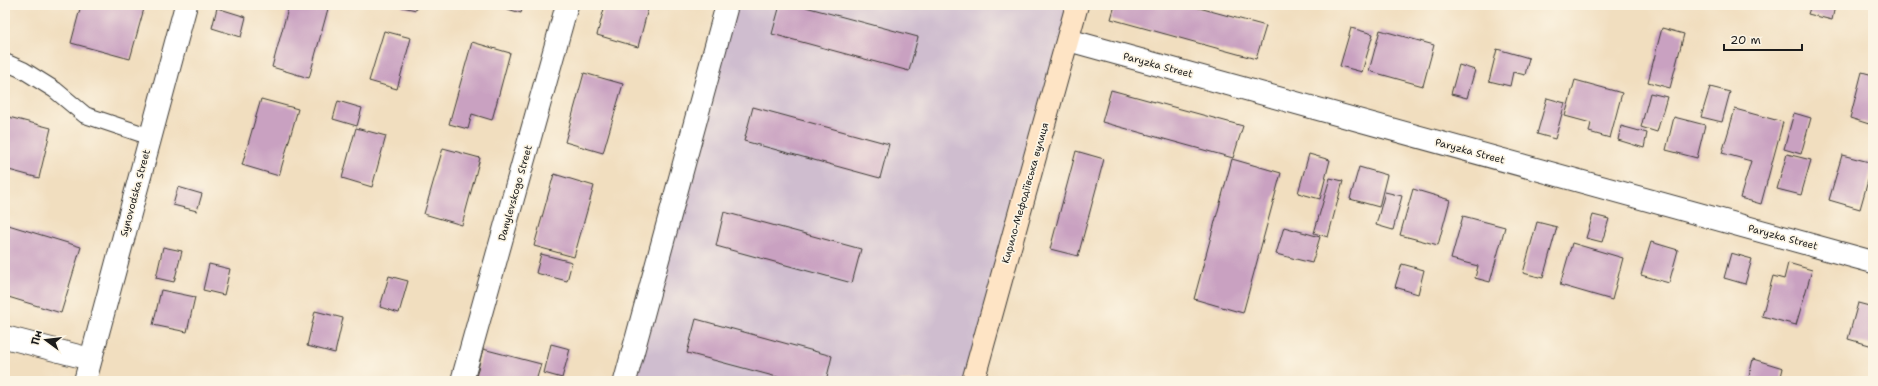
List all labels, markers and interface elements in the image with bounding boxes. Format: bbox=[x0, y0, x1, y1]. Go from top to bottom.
scale bar bbox=[1724, 26, 1802, 52]
text: 20 m bbox=[1730, 32, 1761, 48]
street label: Paryzka Street bbox=[1122, 49, 1194, 81]
street label: Кирило-Мефодіївська вулиця bbox=[999, 121, 1051, 265]
street label: Paryzka Street bbox=[1434, 135, 1506, 167]
street label: Danylevskogo Street bbox=[495, 144, 535, 242]
street label: Synovodska Street bbox=[117, 148, 153, 238]
street label: Paryzka Street bbox=[1747, 221, 1819, 253]
north arrow bbox=[26, 320, 66, 360]
text: Пн bbox=[28, 329, 46, 347]

